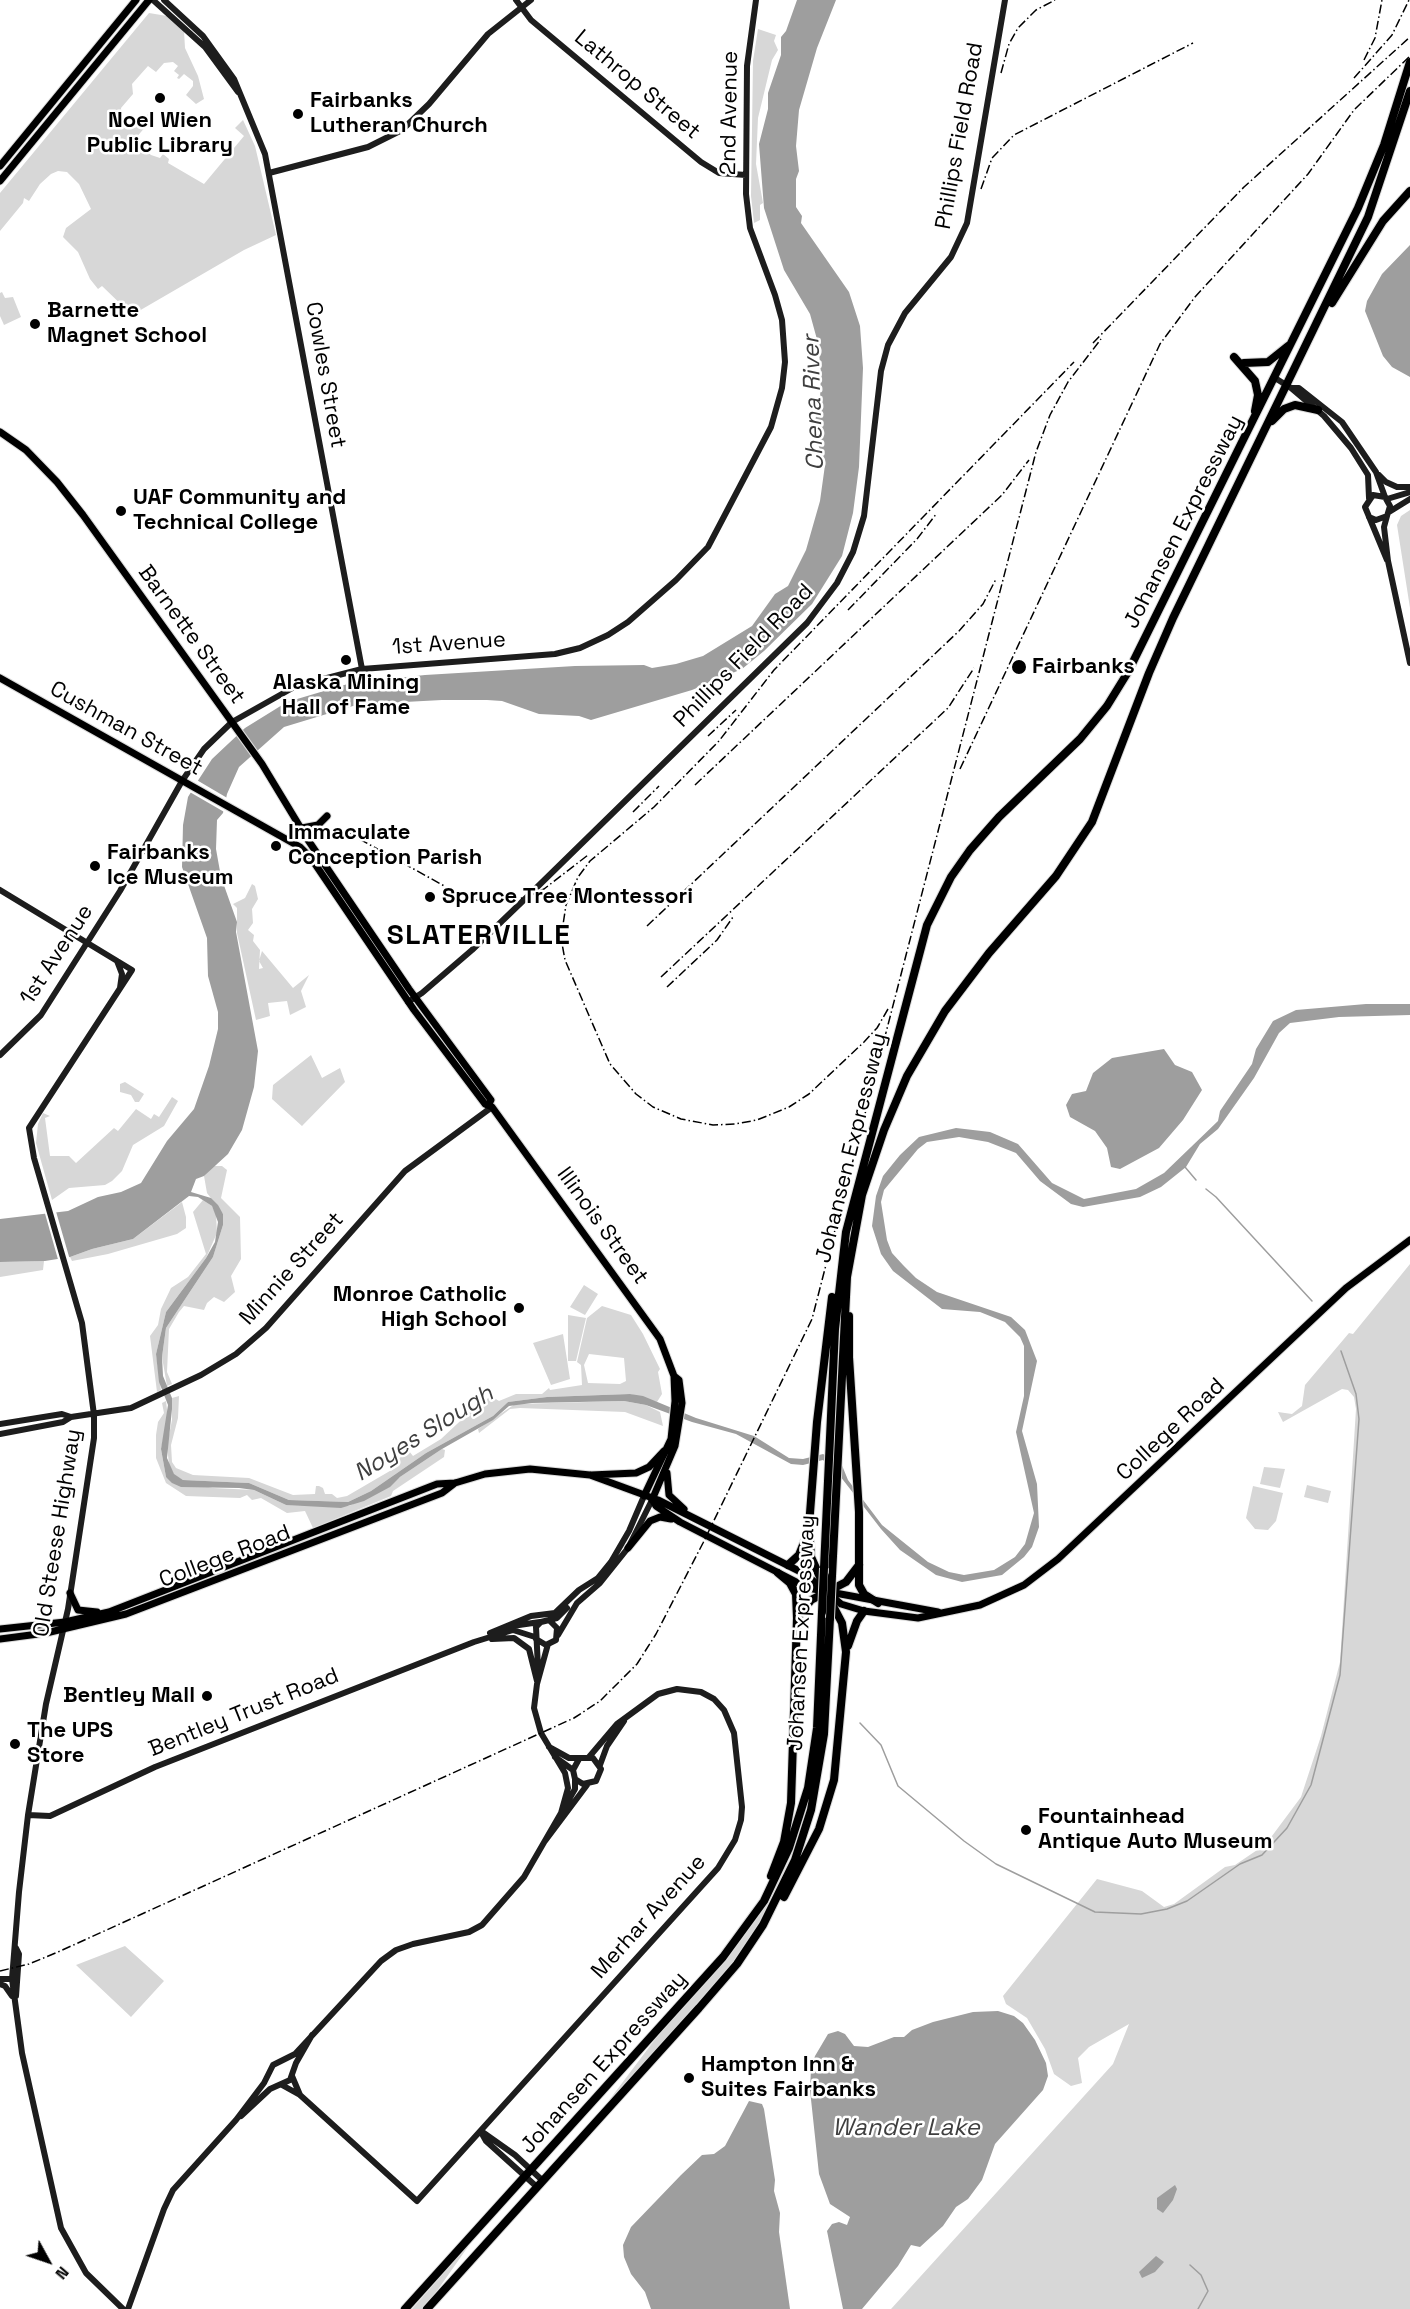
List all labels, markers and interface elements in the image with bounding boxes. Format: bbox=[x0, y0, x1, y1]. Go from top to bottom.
street label: Lathrop Street bbox=[569, 25, 705, 145]
street label: Phillips Field Road bbox=[931, 41, 989, 231]
street label: 2nd Avenue bbox=[716, 51, 744, 175]
place label: Fairbanks Lutheran Church bbox=[310, 88, 488, 140]
marker: Noel Wien Public Library bbox=[153, 91, 167, 105]
marker: Fairbanks Lutheran Church bbox=[291, 107, 305, 121]
place label: Noel Wien Public Library bbox=[87, 108, 233, 160]
place label: Barnette Magnet School bbox=[47, 298, 207, 350]
street label: Cowles Street bbox=[299, 300, 351, 450]
marker: Barnette Magnet School bbox=[28, 317, 42, 331]
water label: Chena River bbox=[797, 335, 831, 471]
street label: Johansen Expressway bbox=[1119, 411, 1249, 633]
place label: UAF Community and Technical College bbox=[133, 485, 346, 536]
marker: UAF Community and Technical College bbox=[114, 504, 128, 518]
street label: Barnette Street bbox=[132, 560, 250, 710]
street label: Phillips Field Road bbox=[669, 579, 819, 733]
street label: 1st Avenue bbox=[391, 627, 507, 661]
marker: Alaska Mining Hall of Fame bbox=[339, 653, 353, 667]
place label: Fairbanks bbox=[1032, 654, 1135, 680]
marker: Fairbanks bbox=[1010, 658, 1028, 676]
place label: Alaska Mining Hall of Fame bbox=[273, 670, 419, 722]
street label: Cushman Street bbox=[45, 676, 207, 782]
place label: Immaculate Conception Parish bbox=[288, 820, 482, 872]
marker: Immaculate Conception Parish bbox=[269, 839, 283, 853]
place label: Fairbanks Ice Museum bbox=[107, 840, 233, 891]
marker: Fairbanks Ice Museum bbox=[88, 859, 102, 873]
place label: Spruce Tree Montessori bbox=[442, 884, 693, 910]
marker: Spruce Tree Montessori bbox=[423, 890, 437, 904]
street label: 1st Avenue bbox=[15, 900, 99, 1010]
district label: SLATERVILLE bbox=[387, 919, 571, 953]
street label: Johansen Expressway bbox=[811, 1030, 893, 1266]
street label: Illinois Street bbox=[551, 1162, 653, 1290]
street label: Minnie Street bbox=[234, 1207, 350, 1331]
place label: Monroe Catholic High School bbox=[333, 1282, 507, 1334]
marker: Monroe Catholic High School bbox=[512, 1301, 526, 1315]
street label: College Road bbox=[1111, 1373, 1231, 1487]
water label: Noyes Slough bbox=[349, 1380, 499, 1488]
street label: Old Steese Highway bbox=[29, 1427, 87, 1639]
street label: Johansen Expressway bbox=[783, 1514, 821, 1752]
street label: College Road bbox=[156, 1520, 294, 1594]
street label: Bentley Trust Road bbox=[145, 1663, 343, 1763]
place label: Bentley Mall bbox=[63, 1683, 195, 1709]
marker: Bentley Mall bbox=[200, 1689, 214, 1703]
place label: The UPS Store bbox=[27, 1718, 113, 1770]
marker: The UPS Store bbox=[8, 1737, 22, 1751]
place label: Fountainhead Antique Auto Museum bbox=[1038, 1804, 1273, 1856]
marker: Fountainhead Antique Auto Museum bbox=[1019, 1823, 1033, 1837]
street label: Merhar Avenue bbox=[586, 1849, 712, 1985]
street label: Johansen Expressway bbox=[515, 1966, 693, 2160]
place label: Hampton Inn & Suites Fairbanks bbox=[701, 2052, 876, 2104]
marker: Hampton Inn & Suites Fairbanks bbox=[682, 2071, 696, 2085]
water label: Wander Lake bbox=[832, 2114, 980, 2142]
north arrow bbox=[18, 2231, 78, 2291]
text: N bbox=[51, 2262, 74, 2284]

